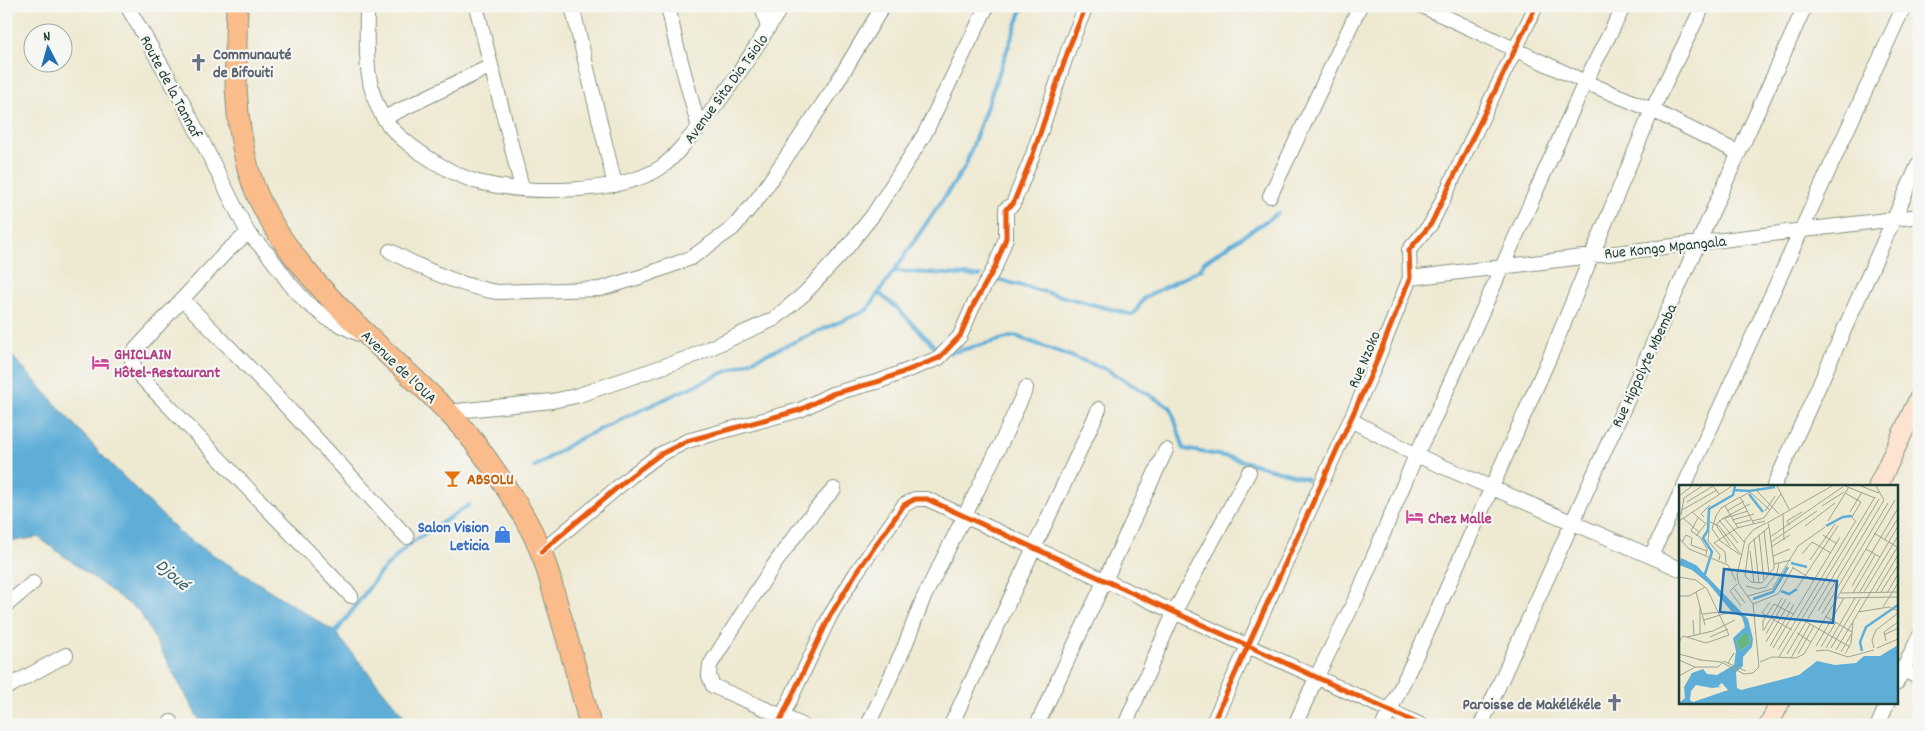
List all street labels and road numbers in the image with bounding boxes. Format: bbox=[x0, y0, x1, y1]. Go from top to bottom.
street label: Avenue Sita Dia Tsiolo bbox=[679, 30, 775, 149]
street label: Route de la Tannaf bbox=[133, 32, 207, 143]
street label: Rue Kongo Mpangala bbox=[1603, 231, 1728, 266]
street label: Rue Hippolyte Mbemba bbox=[1607, 300, 1684, 432]
street label: Avenue de l'OUA bbox=[355, 325, 442, 410]
street label: Rue Nzoko bbox=[1343, 328, 1388, 392]

